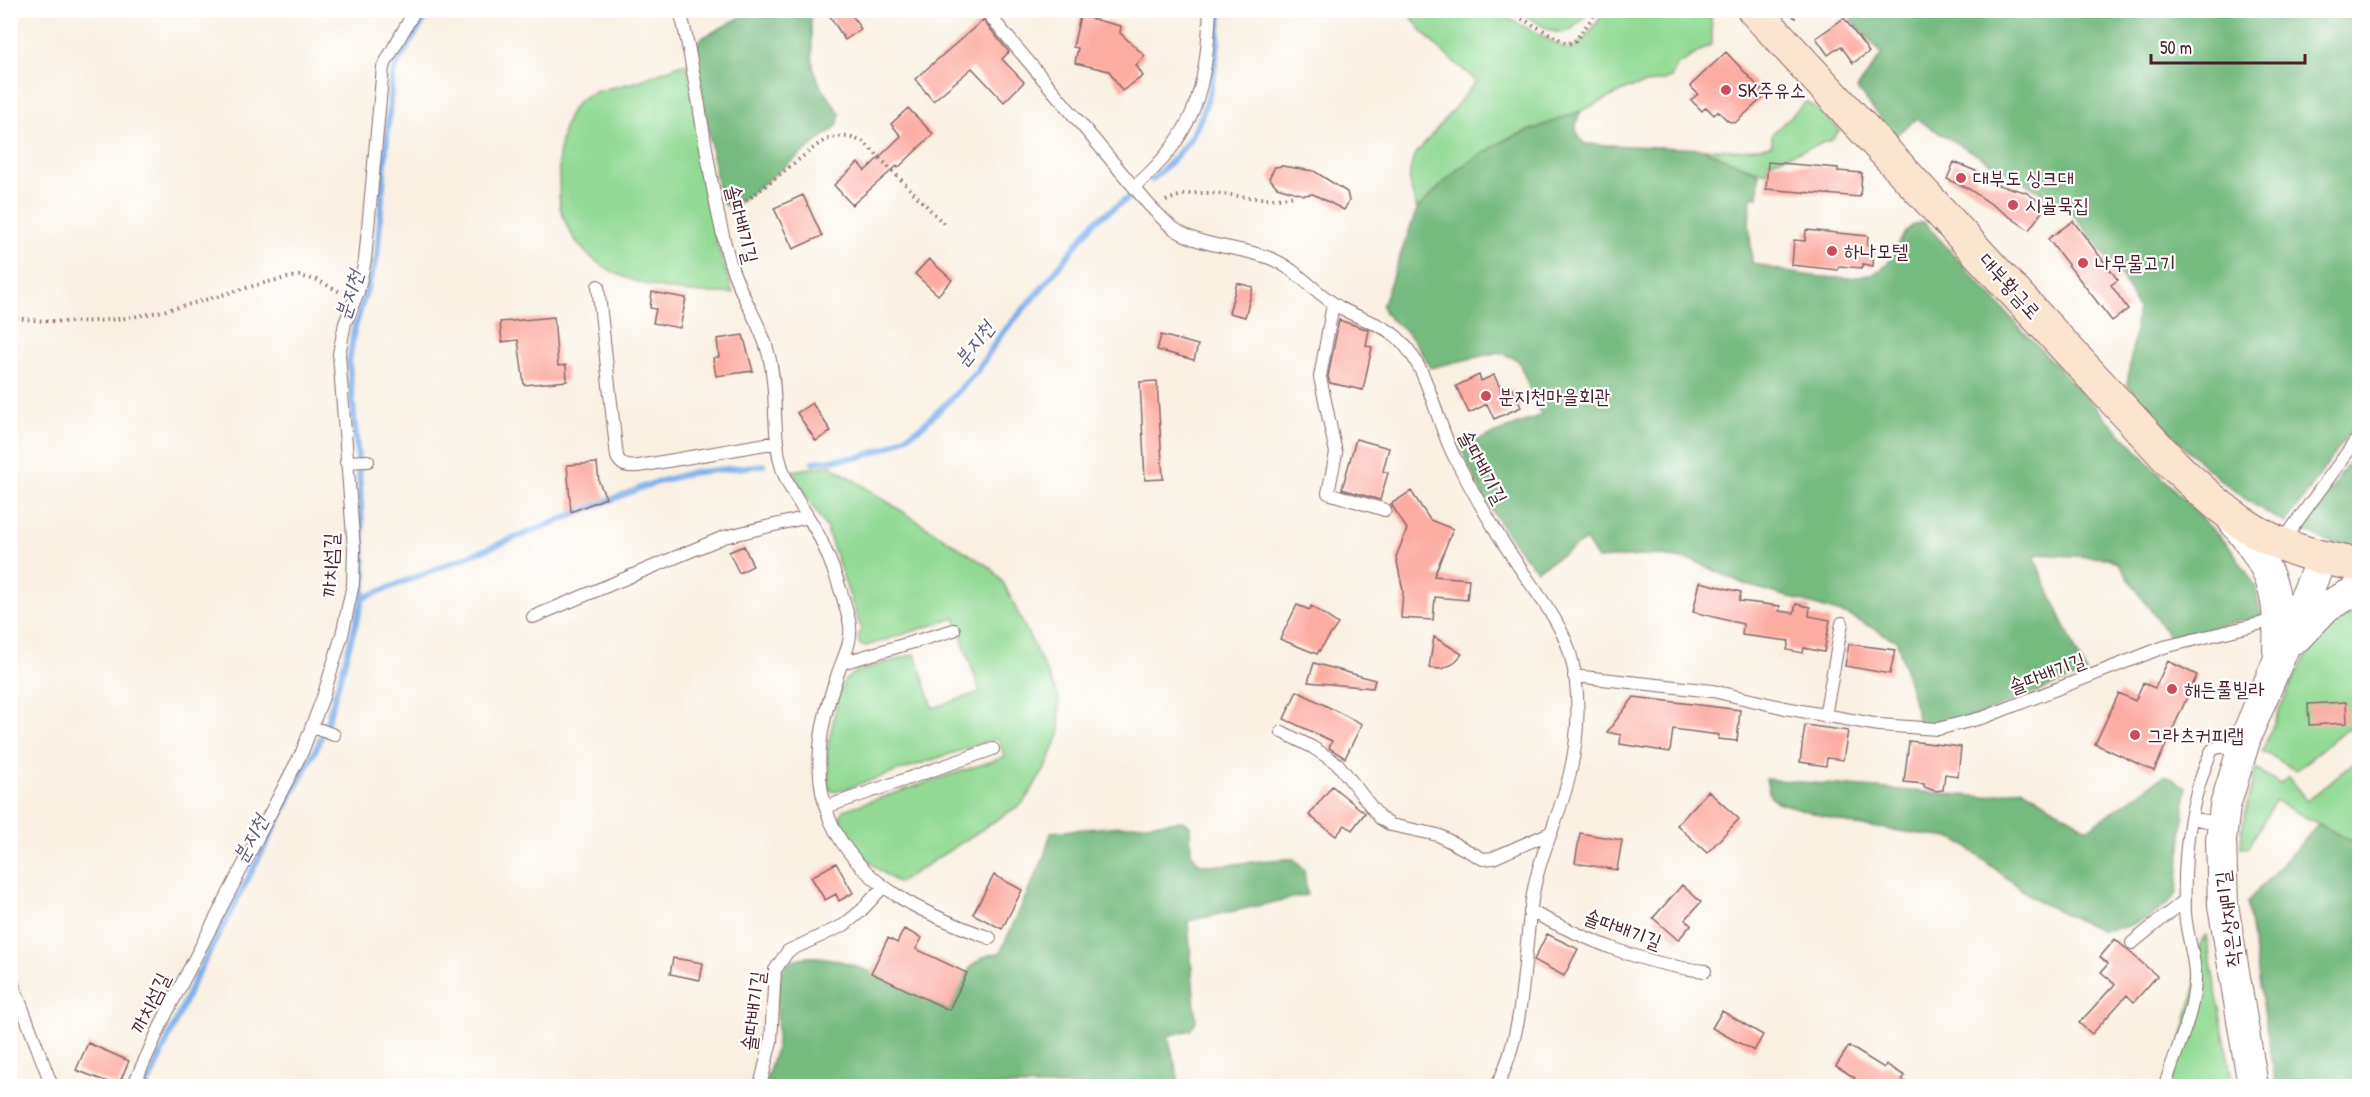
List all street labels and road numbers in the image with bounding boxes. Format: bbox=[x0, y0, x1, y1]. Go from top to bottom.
street label: 솔따배기길 bbox=[720, 182, 765, 266]
street label: 대부황금로 bbox=[1973, 247, 2047, 325]
street label: 솔따배기길 bbox=[1453, 425, 1514, 509]
street label: 까치섬길 bbox=[315, 532, 344, 598]
street label: 솔따배기길 bbox=[2004, 646, 2089, 700]
street label: 작은상재미길 bbox=[2208, 869, 2247, 969]
street label: 솔따배기길 bbox=[1581, 902, 1666, 955]
street label: 까치섬길 bbox=[123, 968, 176, 1038]
street label: 솔따배기길 bbox=[734, 969, 771, 1053]

